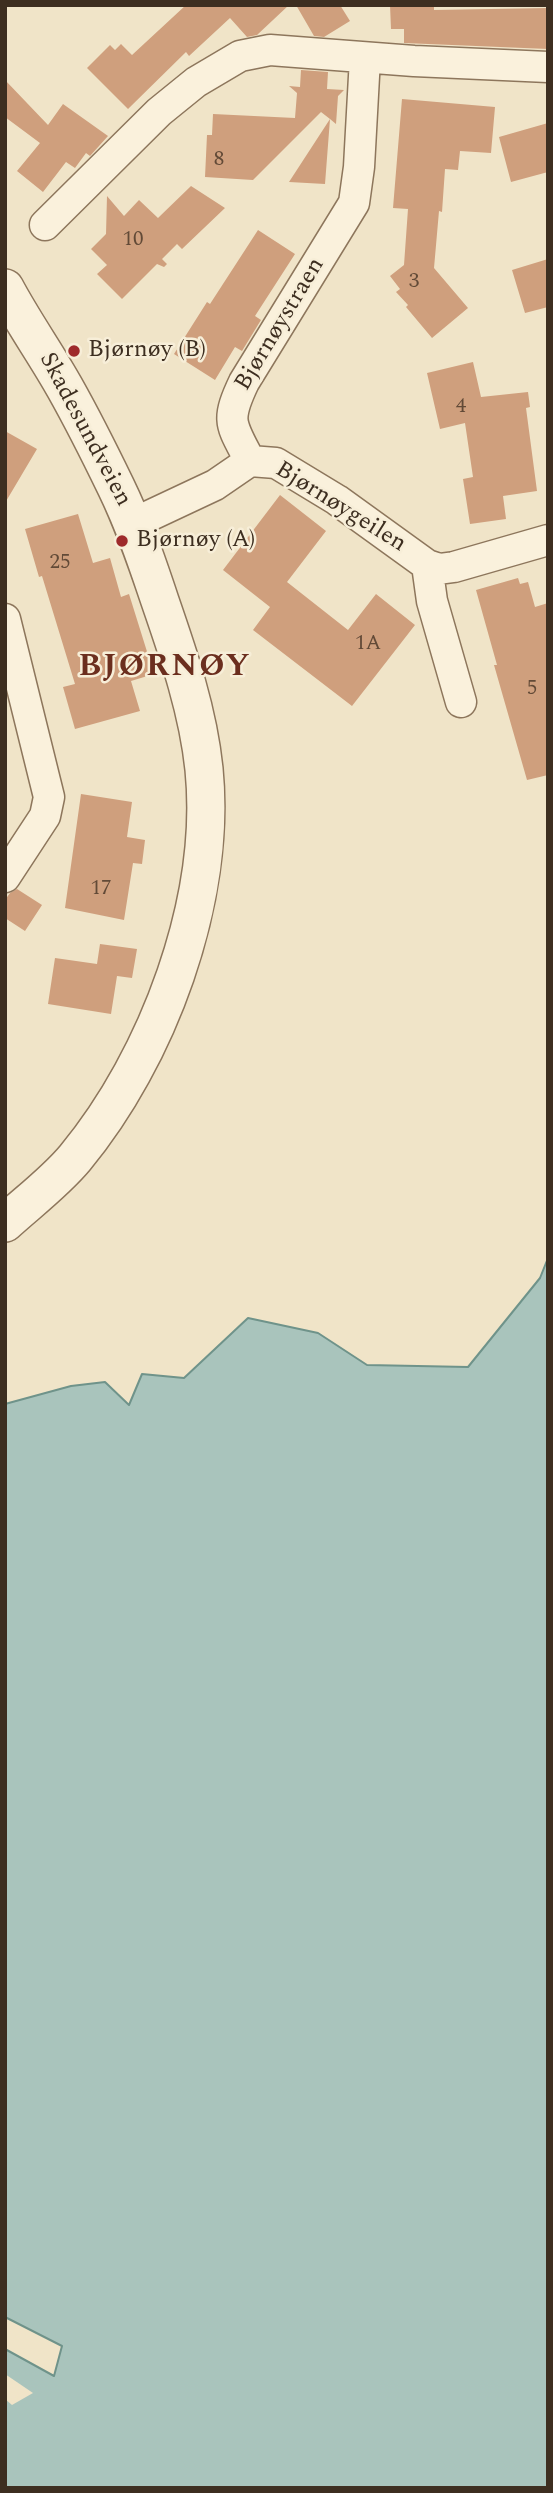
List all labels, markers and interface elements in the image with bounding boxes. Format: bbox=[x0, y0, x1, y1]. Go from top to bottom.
house number: 8 bbox=[214, 148, 224, 174]
house number: 10 bbox=[123, 228, 143, 254]
street label: Bjørnøystraen bbox=[230, 253, 332, 397]
house number: 3 bbox=[409, 270, 419, 296]
place label: Bjørnøy (B) bbox=[88, 337, 206, 365]
marker: Bjørnøy (B) bbox=[66, 343, 82, 359]
street label: Skadesundveien bbox=[31, 348, 137, 512]
house number: 4 bbox=[456, 395, 466, 421]
street label: Bjørnøygeilen bbox=[269, 456, 411, 560]
place label: Bjørnøy (A) bbox=[136, 527, 255, 555]
marker: Bjørnøy (A) bbox=[114, 533, 130, 549]
house number: 25 bbox=[50, 551, 70, 577]
house number: 1A bbox=[355, 632, 381, 658]
district label: BJØRNØY bbox=[79, 650, 251, 688]
house number: 5 bbox=[527, 677, 537, 703]
house number: 17 bbox=[91, 877, 111, 903]

